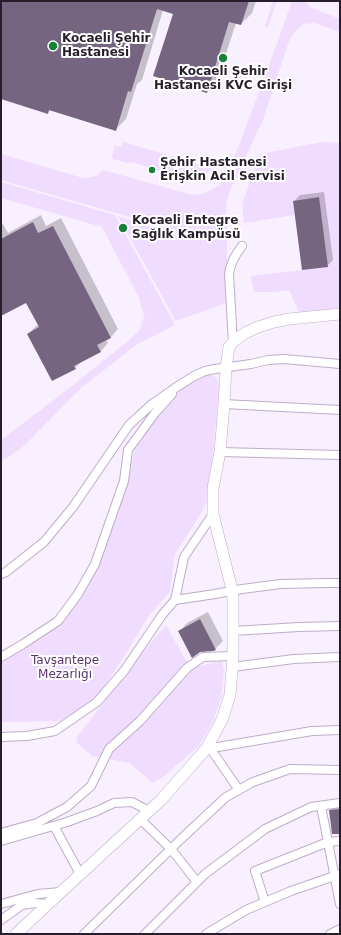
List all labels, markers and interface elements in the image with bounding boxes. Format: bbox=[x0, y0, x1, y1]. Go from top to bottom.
place label: Kocaeli Şehir Hastanesi bbox=[62, 32, 150, 60]
marker: Kocaeli Şehir Hastanesi bbox=[47, 40, 59, 52]
marker: Kocaeli Şehir Hastanesi KVC Girişi bbox=[217, 52, 229, 64]
place label: Kocaeli Şehir Hastanesi KVC Girişi bbox=[154, 65, 292, 93]
place label: Şehir Hastanesi Erişkin Acil Servisi bbox=[160, 156, 285, 184]
marker: Şehir Hastanesi Erişkin Acil Servisi bbox=[147, 165, 157, 175]
place label: Kocaeli Entegre Sağlık Kampüsü bbox=[132, 214, 240, 242]
marker: Kocaeli Entegre Sağlık Kampüsü bbox=[117, 222, 129, 234]
park label: Tavşantepe Mezarlığı bbox=[31, 654, 99, 682]

